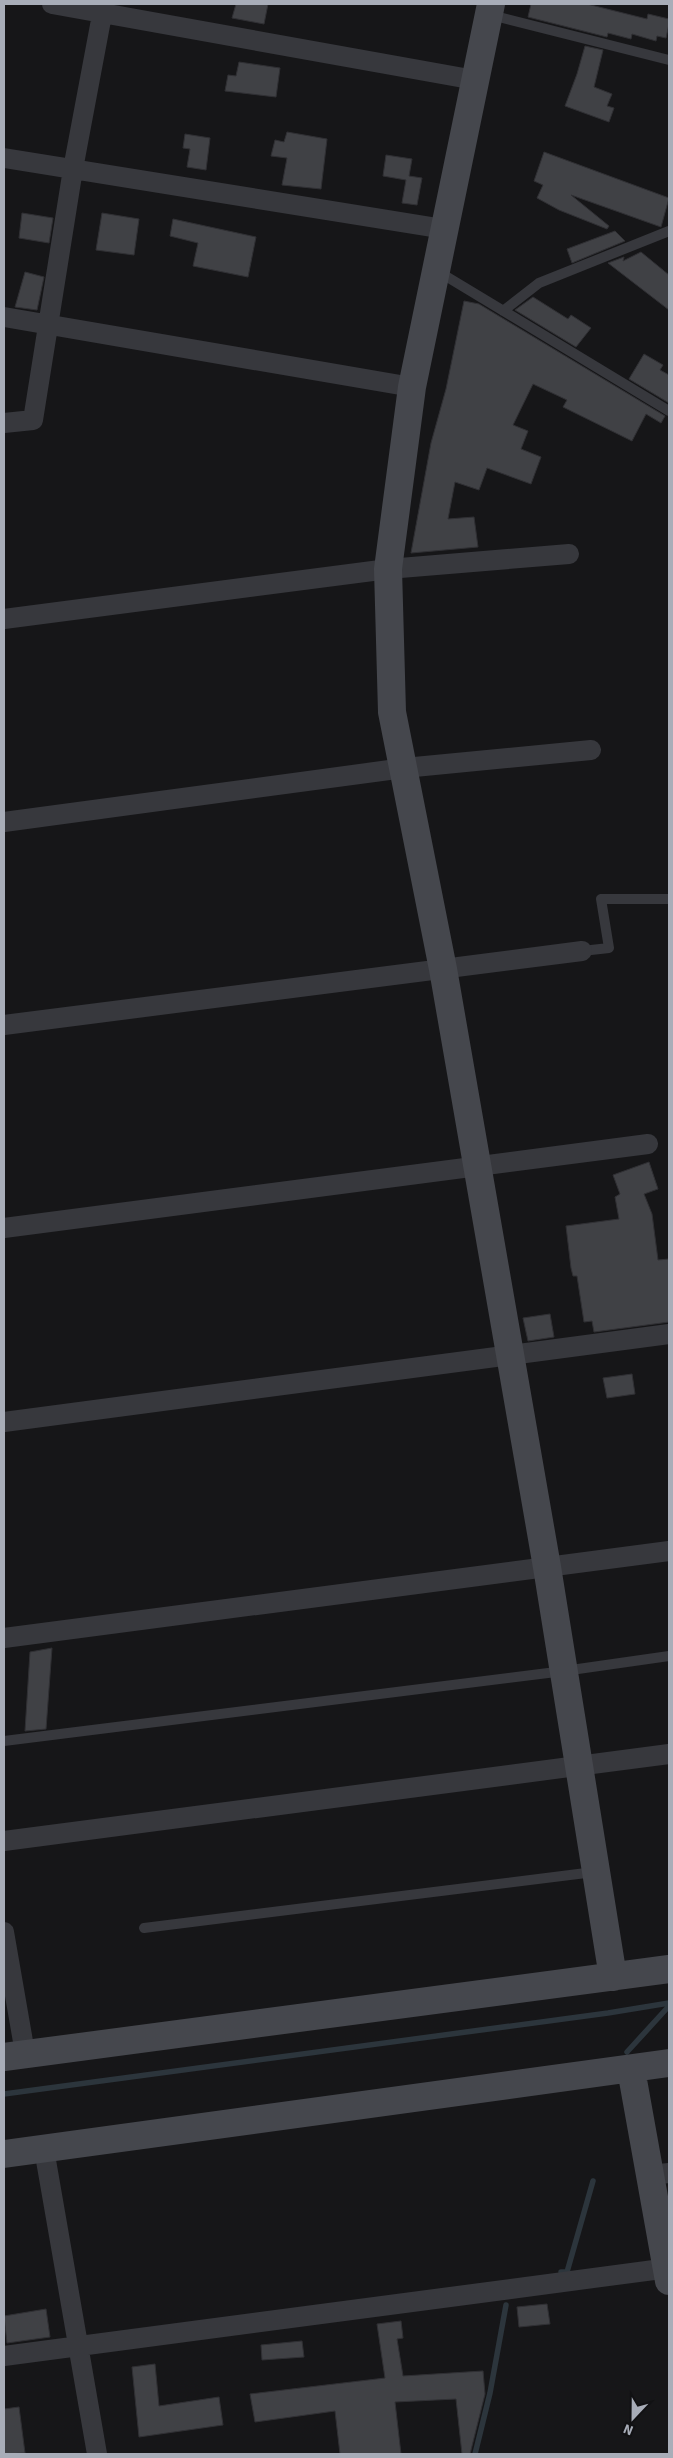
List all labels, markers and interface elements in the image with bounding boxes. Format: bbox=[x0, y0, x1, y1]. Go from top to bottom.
north arrow bbox=[608, 2393, 658, 2443]
text: N bbox=[620, 2418, 637, 2440]

